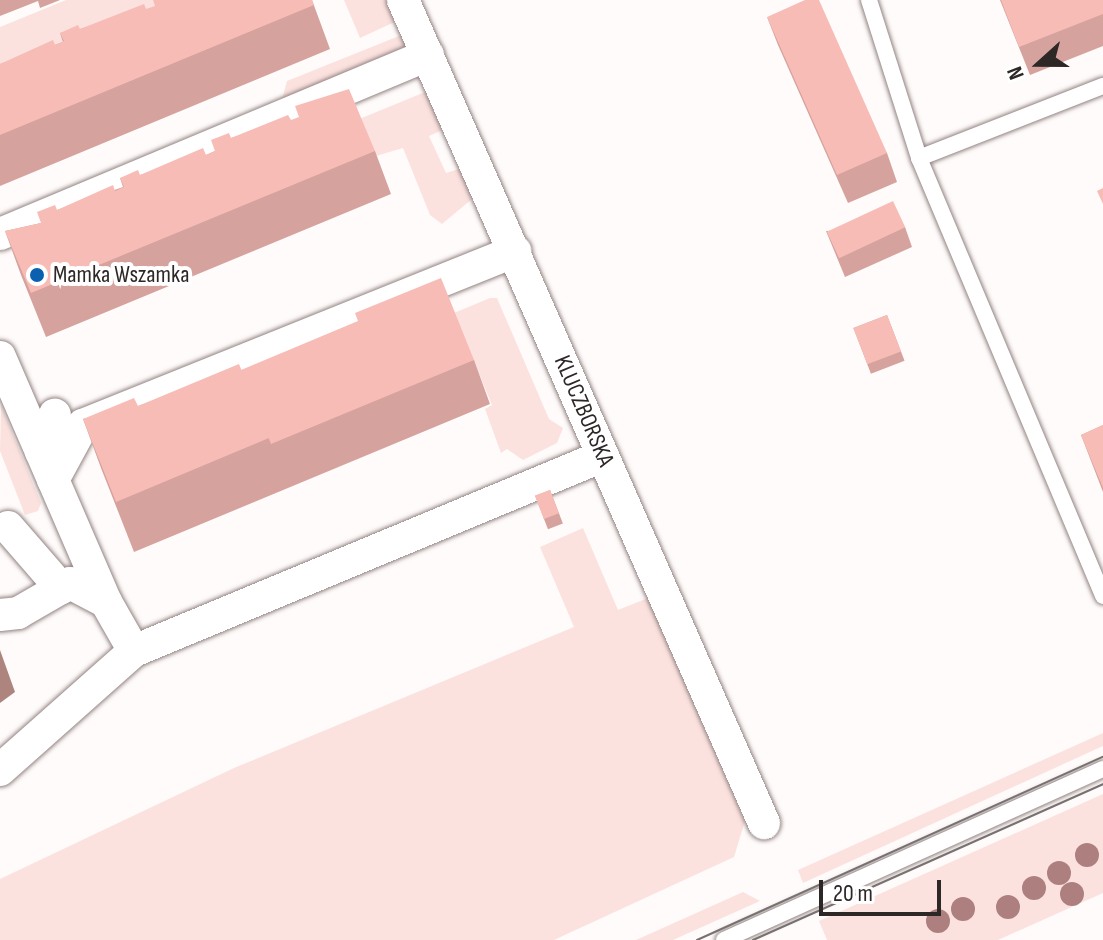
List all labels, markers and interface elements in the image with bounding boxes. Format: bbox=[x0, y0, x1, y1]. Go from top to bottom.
north arrow bbox=[999, 24, 1079, 104]
text: N bbox=[1001, 62, 1031, 83]
place label: Mamka Wszamka bbox=[53, 261, 189, 289]
marker: Mamka Wszamka bbox=[28, 266, 46, 284]
street label: KLUCZBORSKA bbox=[548, 351, 620, 471]
scale bar bbox=[823, 864, 945, 914]
text: 20 m bbox=[833, 879, 873, 908]

